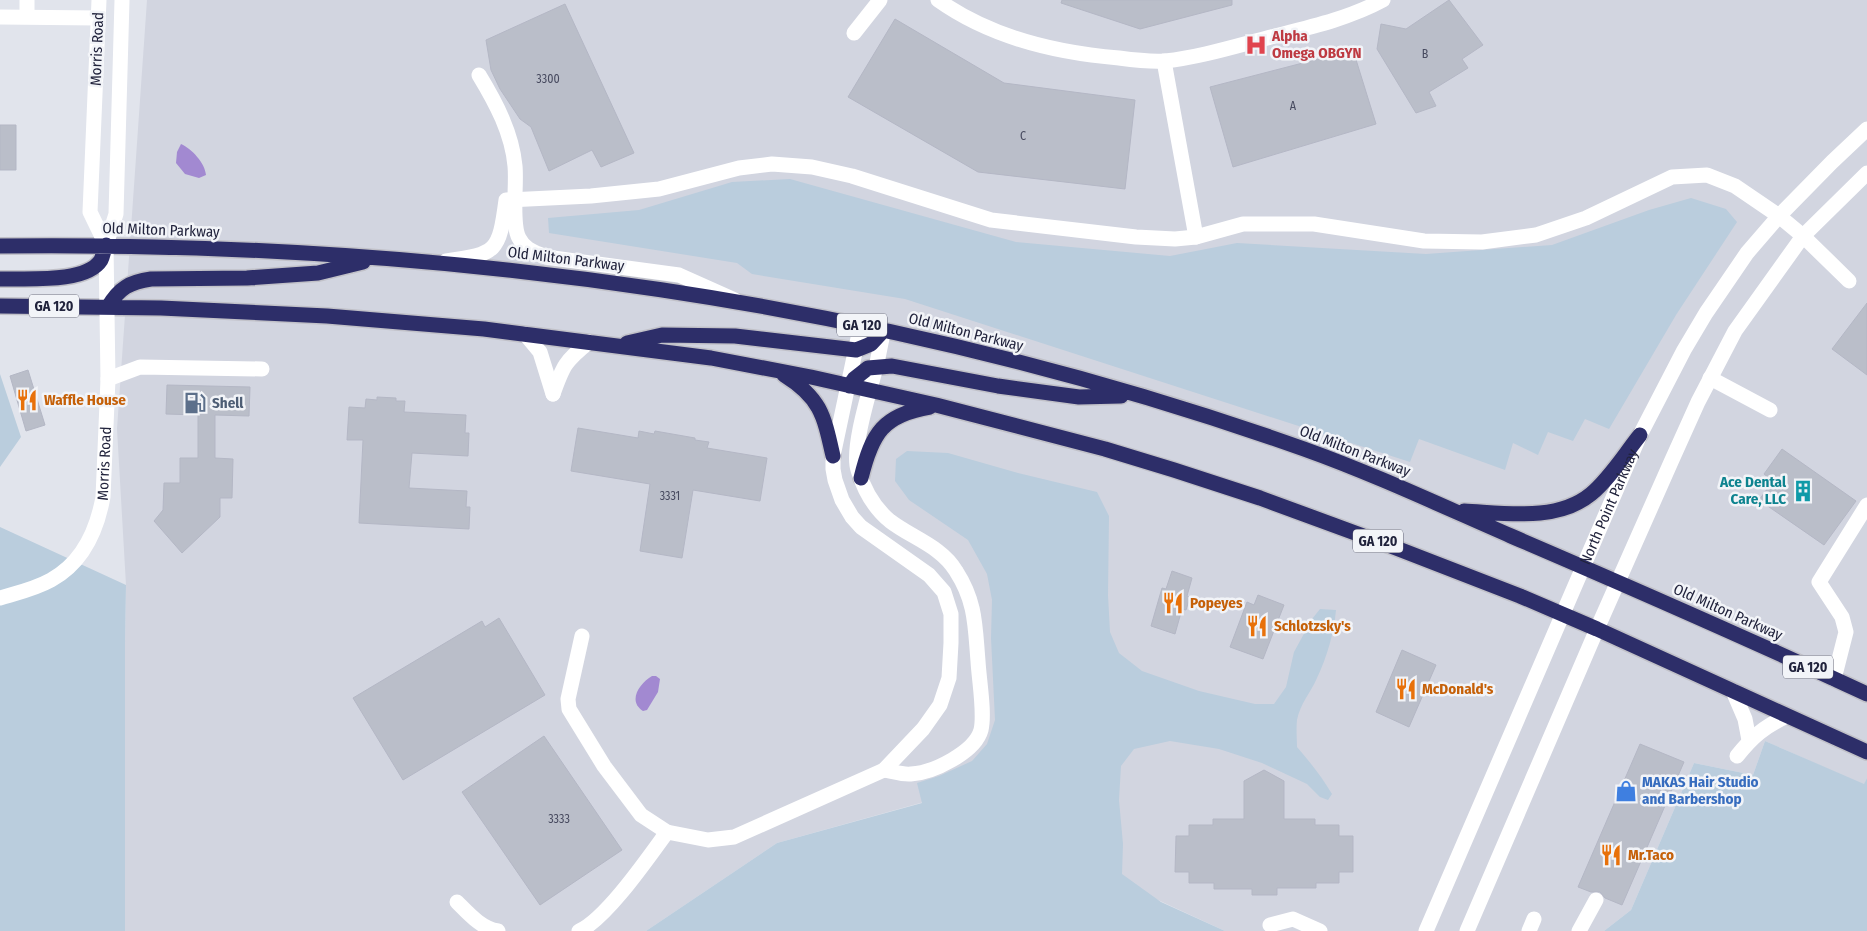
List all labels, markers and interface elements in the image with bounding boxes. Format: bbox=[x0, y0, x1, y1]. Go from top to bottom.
street label: Morris Road bbox=[87, 12, 107, 86]
place label: Alpha Omega OBGYN bbox=[1271, 27, 1362, 62]
hospital icon: Alpha Omega OBGYN bbox=[1243, 32, 1269, 58]
house number: B bbox=[1422, 47, 1429, 61]
house number: 3300 bbox=[536, 72, 560, 86]
house number: A bbox=[1290, 99, 1297, 113]
house number: C bbox=[1020, 129, 1026, 143]
street label: Old Milton Parkway bbox=[102, 219, 220, 241]
street label: Old Milton Parkway bbox=[507, 243, 626, 275]
road number: GA 120 bbox=[29, 294, 79, 318]
street label: Old Milton Parkway bbox=[907, 309, 1025, 355]
road number: GA 120 bbox=[837, 314, 887, 336]
restaurant icon: Waffle House bbox=[14, 387, 40, 413]
fuel station icon: Shell bbox=[182, 390, 208, 416]
place label: Waffle House bbox=[44, 391, 126, 409]
place label: Shell bbox=[212, 394, 244, 412]
street label: Old Milton Parkway bbox=[1297, 422, 1413, 481]
street label: Morris Road bbox=[94, 426, 115, 501]
street label: North Point Parkway bbox=[1576, 446, 1642, 567]
place label: Ace Dental Care, LLC bbox=[1719, 473, 1787, 508]
building icon: Ace Dental Care, LLC bbox=[1790, 478, 1816, 504]
house number: 3331 bbox=[660, 489, 680, 503]
road number: GA 120 bbox=[1353, 530, 1403, 552]
street label: Old Milton Parkway bbox=[1671, 580, 1786, 644]
restaurant icon: Popeyes bbox=[1160, 590, 1186, 616]
place label: Popeyes bbox=[1190, 594, 1243, 612]
restaurant icon: Schlotzsky's bbox=[1244, 613, 1270, 639]
place label: Schlotzsky's bbox=[1274, 617, 1351, 635]
road number: GA 120 bbox=[1783, 656, 1833, 679]
restaurant icon: McDonald's bbox=[1393, 676, 1419, 702]
place label: McDonald's bbox=[1422, 680, 1494, 698]
place label: MAKAS Hair Studio and Barbershop bbox=[1642, 773, 1759, 808]
shop icon: MAKAS Hair Studio and Barbershop bbox=[1613, 778, 1639, 804]
house number: 3333 bbox=[548, 812, 570, 826]
restaurant icon: Mr.Taco bbox=[1598, 842, 1624, 868]
place label: Mr.Taco bbox=[1628, 846, 1674, 864]

